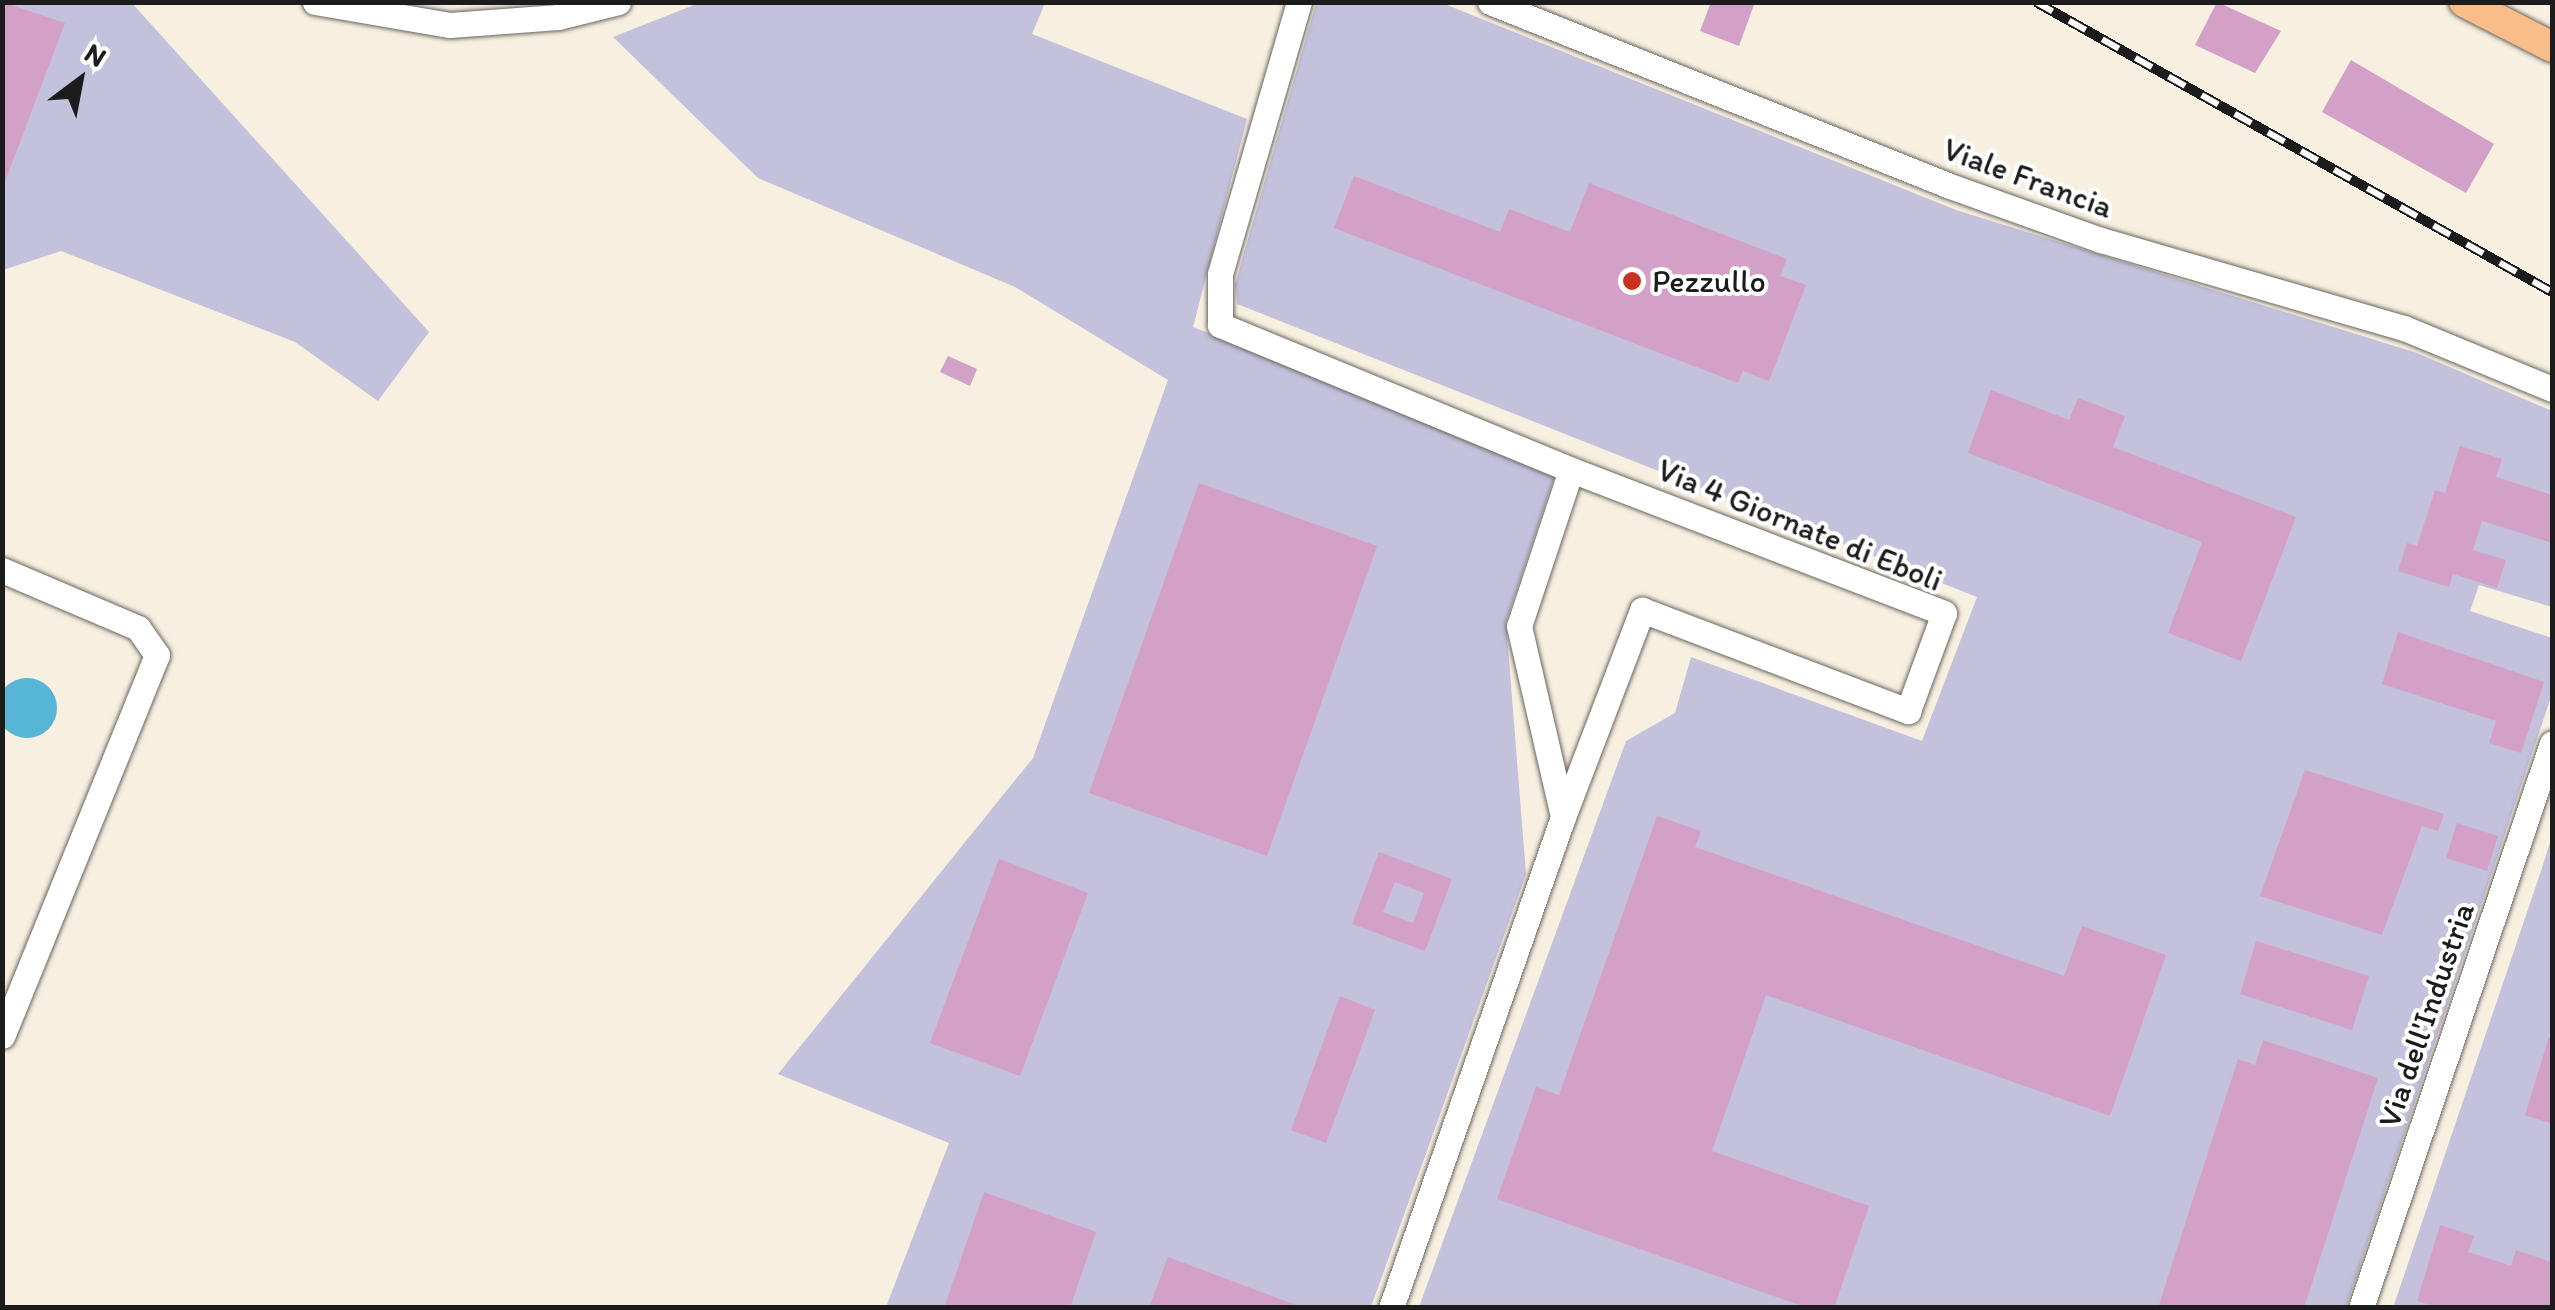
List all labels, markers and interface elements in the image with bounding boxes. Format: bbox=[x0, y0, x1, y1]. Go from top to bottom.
north arrow bbox=[30, 30, 130, 130]
text: N bbox=[79, 35, 113, 74]
street label: Viale Francia bbox=[1938, 130, 2118, 226]
place label: Pezzullo bbox=[1652, 262, 1766, 300]
marker: Pezzullo bbox=[1621, 270, 1643, 292]
street label: Via 4 Giornate di Eboli bbox=[1652, 450, 1948, 600]
street label: Via dell'Industria bbox=[2370, 898, 2482, 1132]

